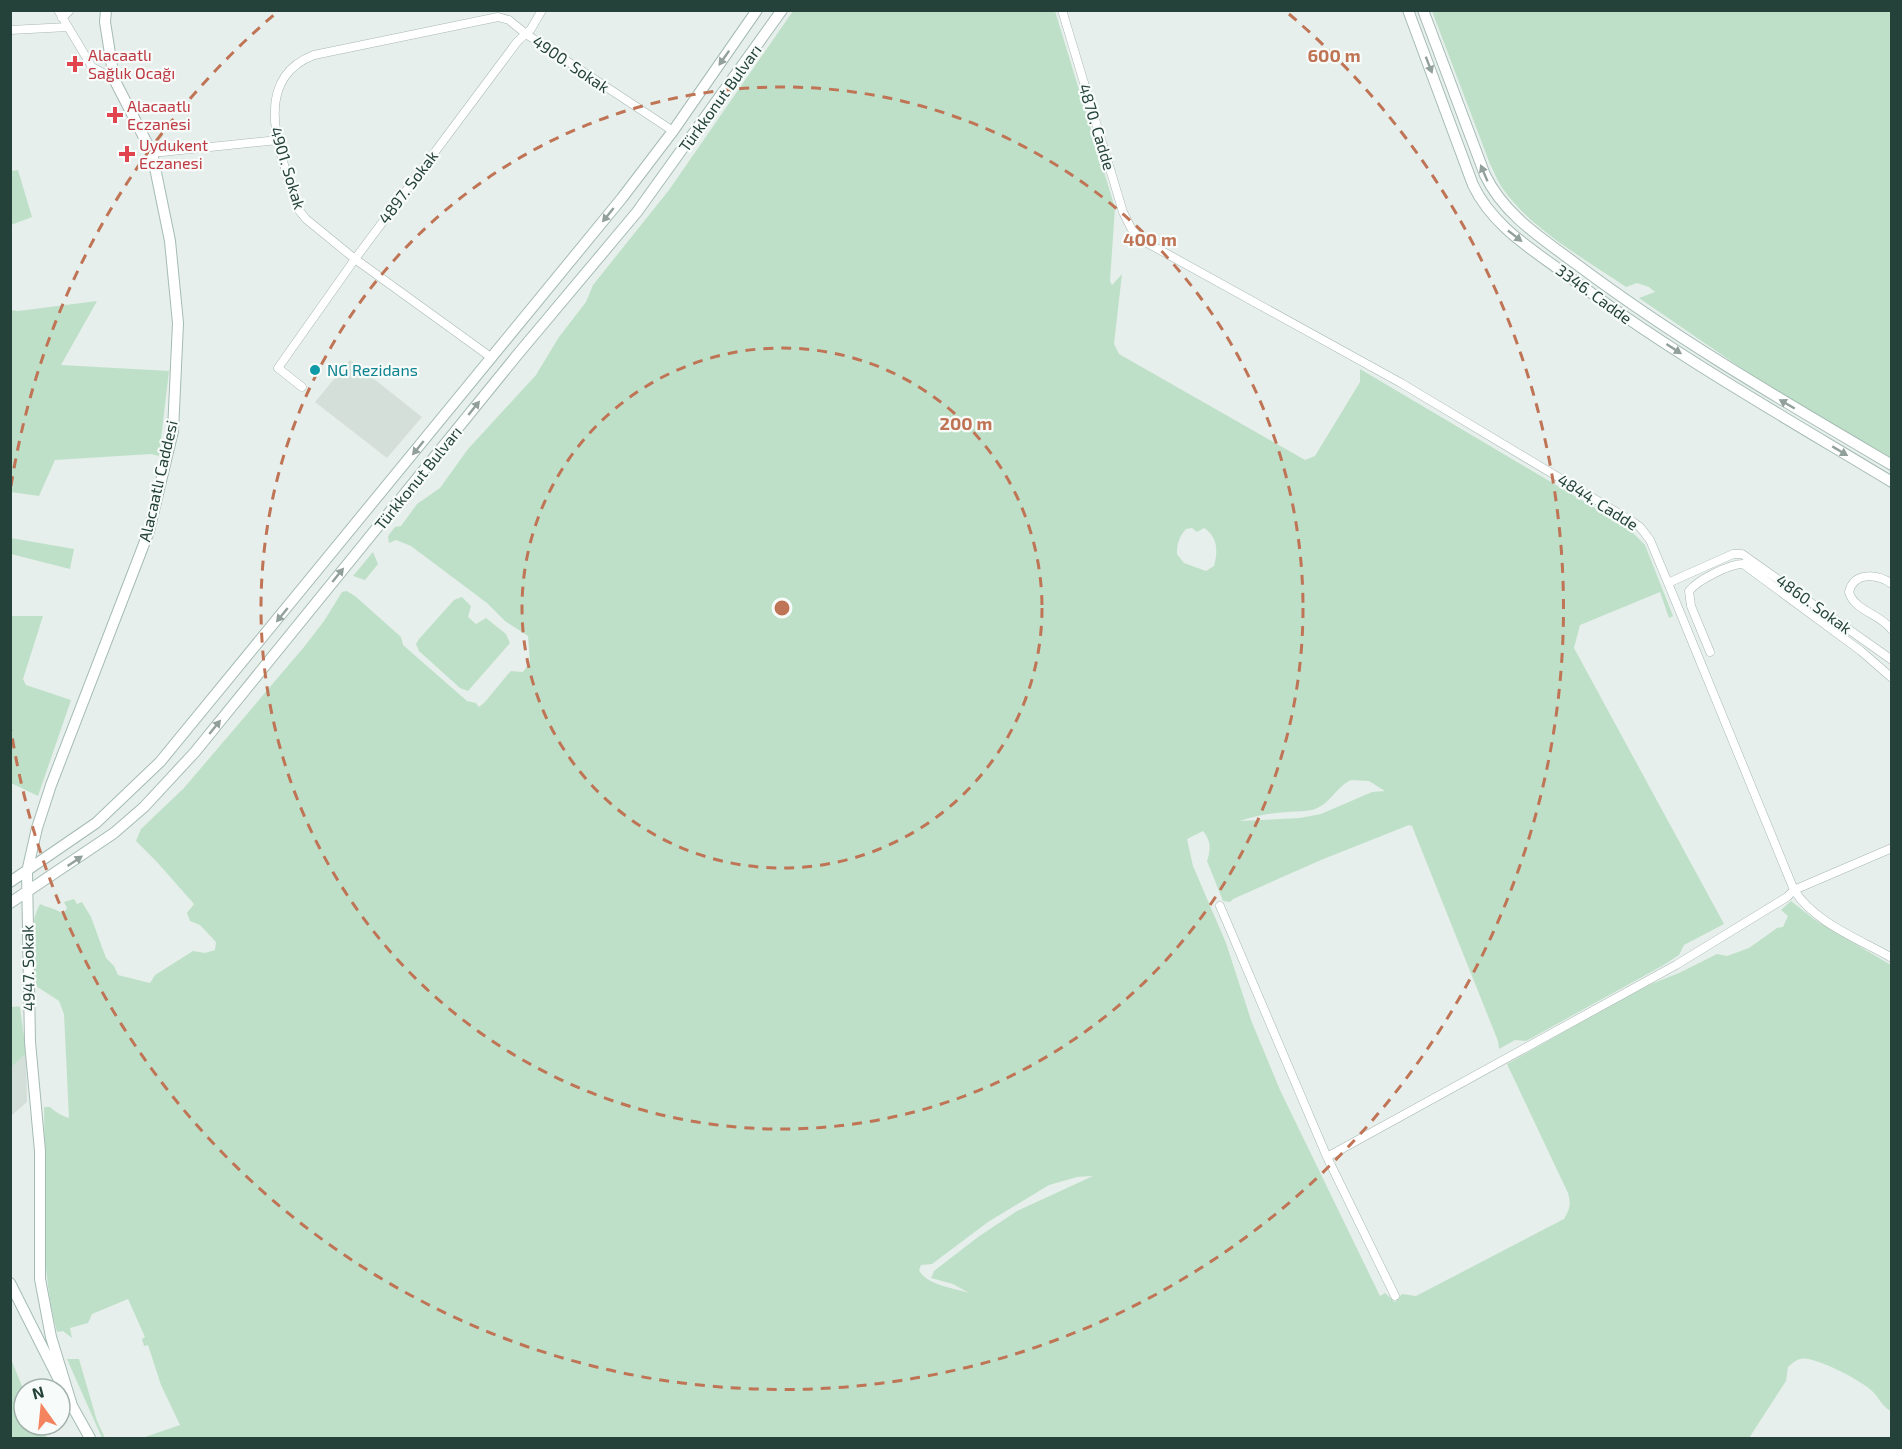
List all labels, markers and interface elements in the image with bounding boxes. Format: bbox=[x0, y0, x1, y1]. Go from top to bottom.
street label: 4900. Sokak bbox=[529, 31, 613, 96]
street label: Türkkonut Bulvarı bbox=[674, 40, 765, 155]
text: 600 m bbox=[1307, 44, 1361, 66]
place label: Alacaatlı Sağlık Ocağı bbox=[88, 45, 175, 82]
one-way arrow bbox=[718, 50, 730, 66]
marker: Alacaatlı Sağlık Ocağı bbox=[66, 55, 84, 73]
one-way arrow bbox=[1425, 56, 1434, 74]
street label: 4870. Cadde bbox=[1075, 81, 1120, 172]
place label: Alacaatlı Eczanesi bbox=[127, 96, 191, 133]
marker: Alacaatlı Eczanesi bbox=[108, 108, 122, 122]
street label: 4901. Sokak bbox=[267, 124, 310, 211]
place label: Uydukent Eczanesi bbox=[139, 135, 208, 172]
street label: 4897. Sokak bbox=[374, 146, 441, 227]
marker: Uydukent Eczanesi bbox=[120, 147, 134, 161]
one-way arrow bbox=[1479, 164, 1489, 182]
one-way arrow bbox=[602, 207, 615, 222]
text: 400 m bbox=[1123, 228, 1177, 250]
one-way arrow bbox=[1508, 230, 1523, 242]
street label: 3346. Cadde bbox=[1553, 260, 1636, 327]
one-way arrow bbox=[1666, 343, 1682, 355]
place label: NG Rezidans bbox=[327, 360, 418, 379]
marker: NG Rezidans bbox=[308, 363, 322, 377]
one-way arrow bbox=[1779, 398, 1795, 409]
one-way arrow bbox=[468, 400, 481, 416]
text: 200 m bbox=[940, 412, 992, 434]
street label: Alacaatlı Caddesi bbox=[134, 418, 181, 544]
street label: Türkkonut Bulvarı bbox=[370, 422, 465, 533]
one-way arrow bbox=[413, 440, 425, 455]
one-way arrow bbox=[1832, 446, 1848, 457]
street label: 4844. Cadde bbox=[1555, 469, 1642, 534]
one-way arrow bbox=[332, 568, 344, 583]
street label: 4860. Sokak bbox=[1773, 570, 1856, 637]
centre of rings bbox=[772, 598, 792, 618]
one-way arrow bbox=[275, 607, 288, 623]
one-way arrow bbox=[209, 719, 222, 735]
one-way arrow bbox=[67, 856, 83, 867]
street label: 4947. Sokak bbox=[17, 925, 38, 1011]
north arrow bbox=[12, 1377, 72, 1437]
text: N bbox=[30, 1381, 46, 1403]

